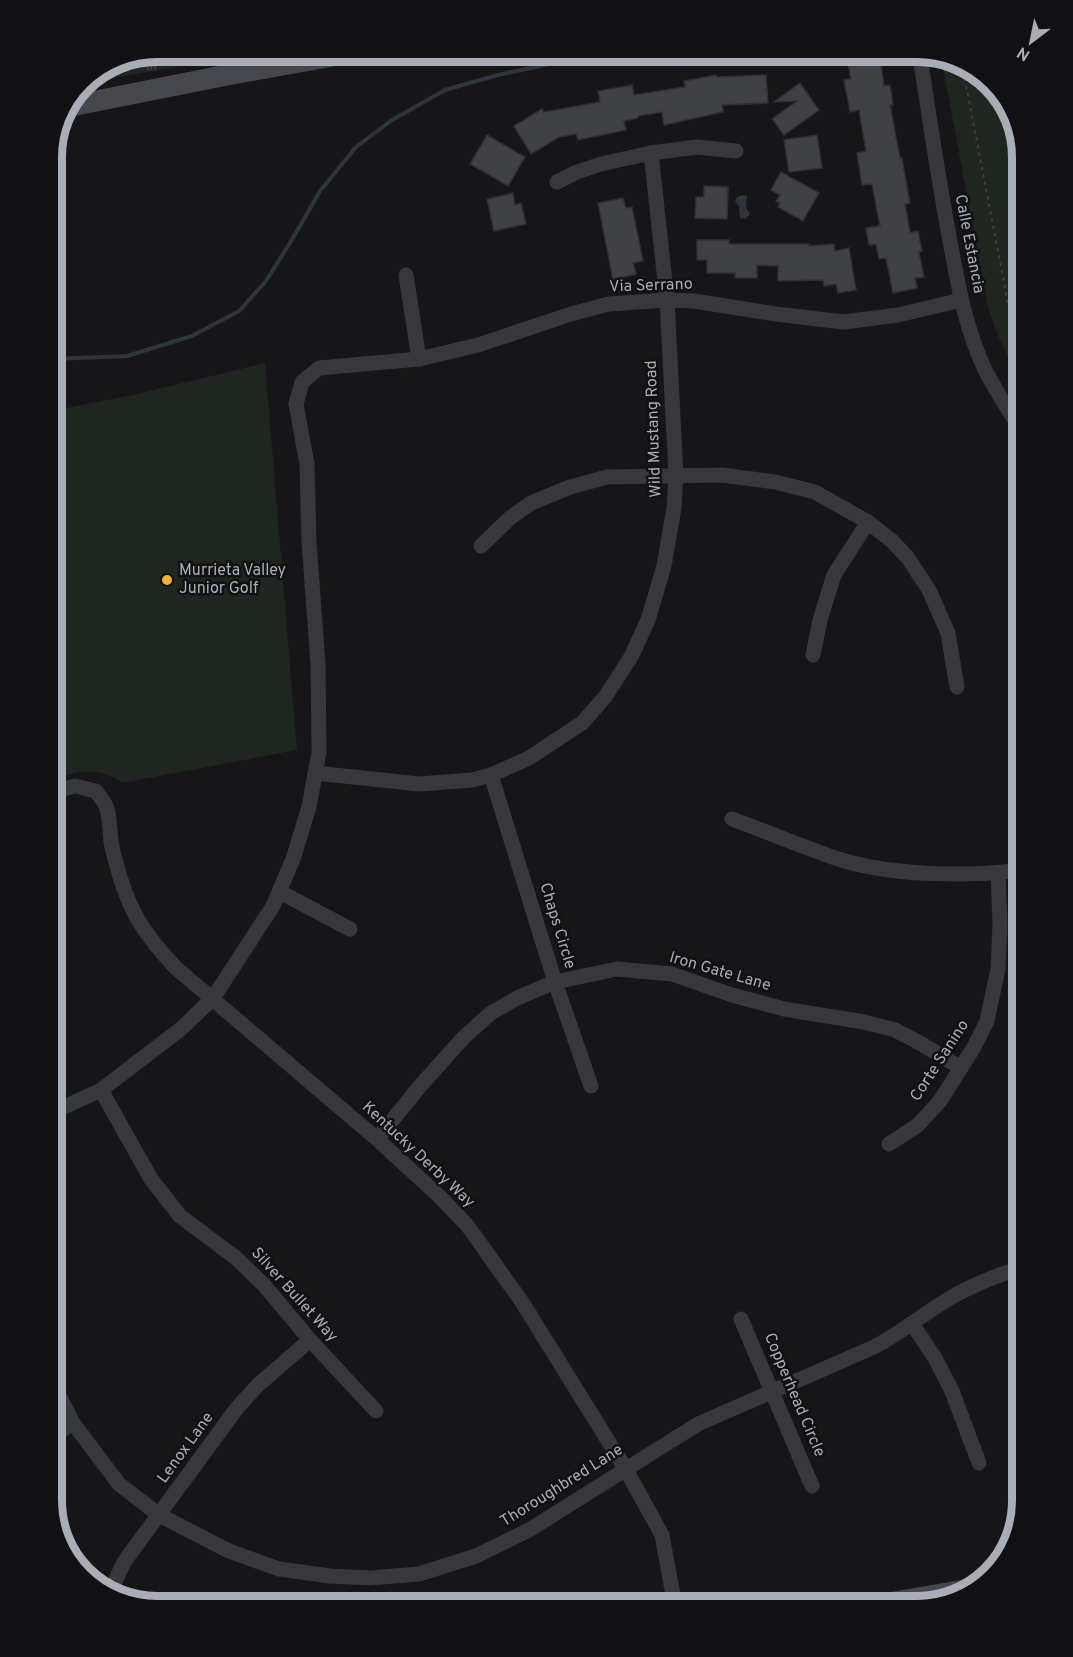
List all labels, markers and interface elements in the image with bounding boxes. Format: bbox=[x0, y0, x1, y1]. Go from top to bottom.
north arrow bbox=[1001, 12, 1061, 72]
text: N bbox=[1014, 41, 1034, 65]
street label: Calle Estancia bbox=[950, 193, 988, 295]
street label: Via Serrano bbox=[609, 275, 693, 297]
street label: Wild Mustang Road bbox=[642, 360, 666, 498]
place label: Murrieta Valley Junior Golf bbox=[179, 561, 286, 599]
marker: Murrieta Valley Junior Golf bbox=[160, 573, 174, 587]
street label: Chaps Circle bbox=[534, 880, 580, 972]
street label: Iron Gate Lane bbox=[667, 948, 773, 996]
street label: Corte Sanino bbox=[906, 1016, 974, 1106]
street label: Kentucky Derby Way bbox=[357, 1098, 479, 1212]
street label: Silver Bullet Way bbox=[246, 1244, 342, 1346]
street label: Copperhead Circle bbox=[759, 1330, 829, 1460]
street label: Lenox Lane bbox=[154, 1409, 218, 1487]
street label: Thoroughbred Lane bbox=[497, 1440, 627, 1532]

